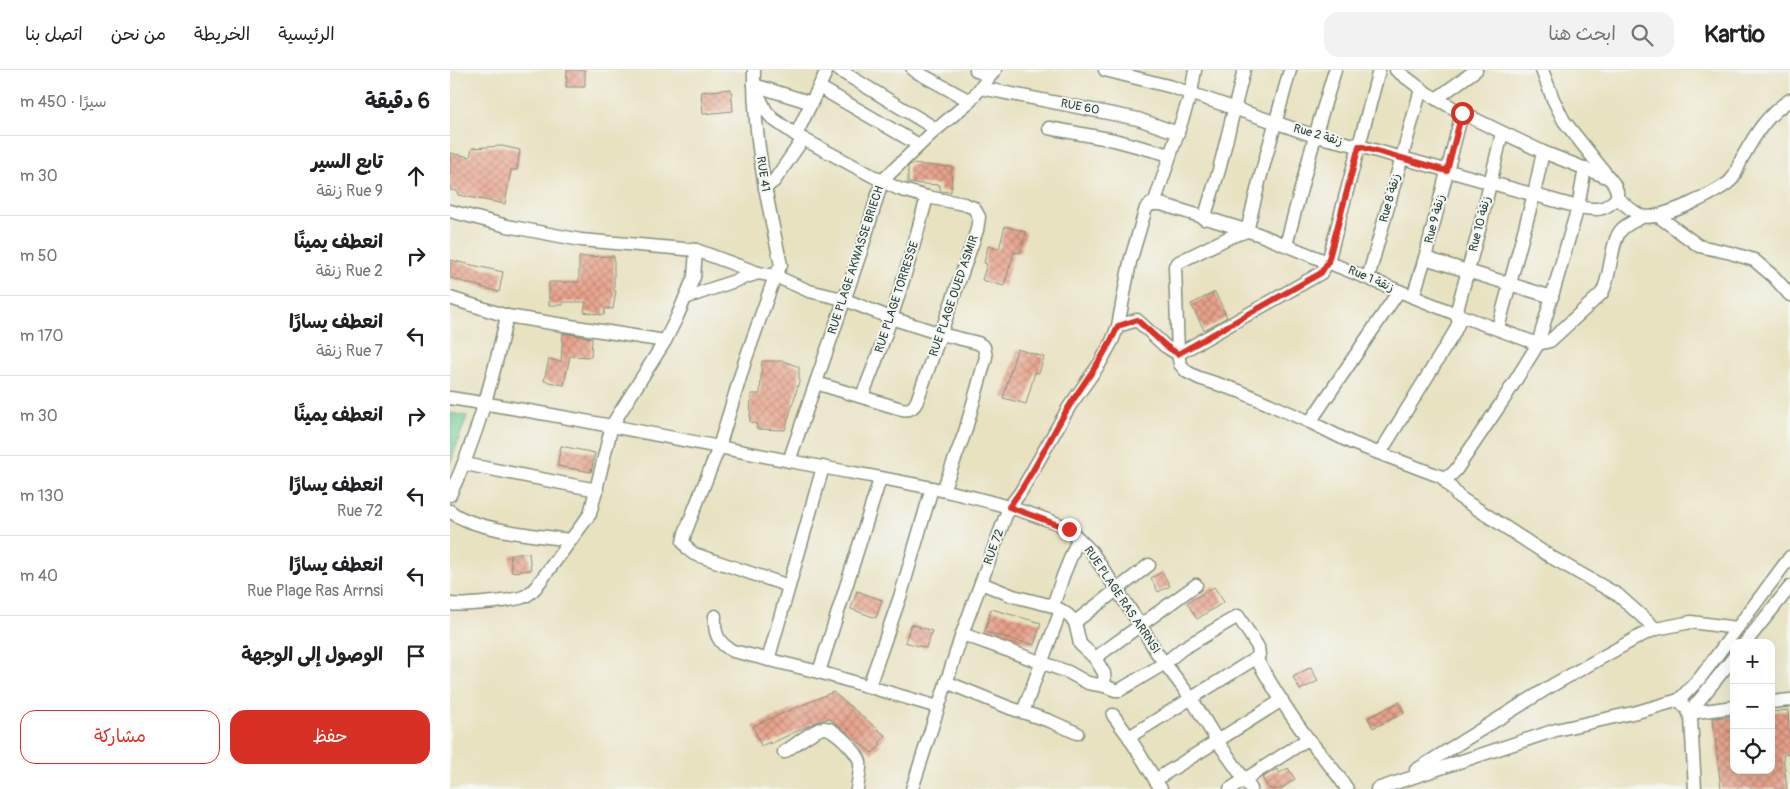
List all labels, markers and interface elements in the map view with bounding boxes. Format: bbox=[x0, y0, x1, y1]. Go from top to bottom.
search box bbox=[1324, 12, 1674, 57]
text: Kartio bbox=[1704, 20, 1765, 49]
icon: search bbox=[1628, 21, 1656, 49]
text: ابحث هنا bbox=[1548, 22, 1616, 46]
text: اتصل بنا bbox=[25, 23, 83, 46]
text: من نحن bbox=[111, 23, 166, 46]
text: الخريطة bbox=[194, 23, 250, 46]
text: الرئيسية bbox=[278, 23, 335, 46]
text: 6 دقيقة bbox=[365, 88, 430, 115]
text: سيرًا · 450 m bbox=[20, 92, 107, 112]
street label: RUE 60 bbox=[1059, 96, 1101, 118]
route start bbox=[1451, 102, 1474, 125]
street label: Rue 2 زنقة bbox=[1292, 121, 1344, 149]
text: تابع السير bbox=[311, 150, 383, 174]
street label: RUE 41 bbox=[753, 155, 773, 193]
icon: ahead bbox=[402, 162, 430, 190]
text: 30 m bbox=[20, 166, 58, 186]
street label: Rue 8 زنقة bbox=[1376, 172, 1404, 224]
text: Rue 9 زنقة bbox=[316, 181, 383, 201]
street label: RUE PLAGE AKWASSE BRIECH bbox=[825, 183, 887, 336]
street label: Rue 9 زنقة bbox=[1422, 193, 1448, 245]
street label: Rue 10 زنقة bbox=[1466, 195, 1494, 253]
text: انعطف يمينًا bbox=[294, 230, 383, 254]
street label: RUE PLAGE OUED ASMIR bbox=[926, 233, 982, 359]
street label: RUE PLAGE TORRESSE bbox=[872, 239, 922, 355]
icon: right bbox=[402, 242, 430, 270]
text: 50 m bbox=[20, 246, 57, 266]
text: Rue 2 زنقة bbox=[316, 261, 383, 281]
street label: Rue 1 زنقة bbox=[1346, 263, 1396, 295]
text: انعطف يسارًا bbox=[289, 310, 383, 334]
icon: left bbox=[402, 322, 430, 350]
text: 170 m bbox=[20, 326, 63, 346]
text: Rue 7 زنقة bbox=[316, 341, 383, 361]
icon: right bbox=[402, 402, 430, 430]
text: انعطف يمينًا bbox=[294, 403, 383, 427]
text: 30 m bbox=[20, 406, 58, 426]
text: انعطف يسارًا bbox=[289, 473, 383, 497]
icon: left bbox=[402, 482, 430, 510]
text: 130 m bbox=[20, 486, 64, 506]
text: Rue 72 bbox=[337, 501, 383, 521]
route end bbox=[1058, 518, 1081, 541]
street label: RUE 72 bbox=[981, 527, 1007, 567]
street label: RUE PLAGE RAS ARRNSI bbox=[1080, 543, 1164, 657]
text: انعطف يسارًا bbox=[289, 553, 383, 577]
icon: left bbox=[402, 562, 430, 590]
text: 40 m bbox=[20, 566, 58, 586]
text: Rue Plage Ras Arrnsi bbox=[247, 581, 383, 601]
map controls bbox=[1730, 639, 1775, 774]
button: + bbox=[1730, 639, 1775, 684]
icon: arrive bbox=[402, 642, 430, 670]
text: الوصول إلى الوجهة bbox=[241, 643, 383, 667]
button: − bbox=[1730, 684, 1775, 729]
button: مشاركة bbox=[20, 710, 220, 764]
button: حفظ bbox=[230, 710, 430, 764]
button: locate bbox=[1730, 729, 1775, 774]

